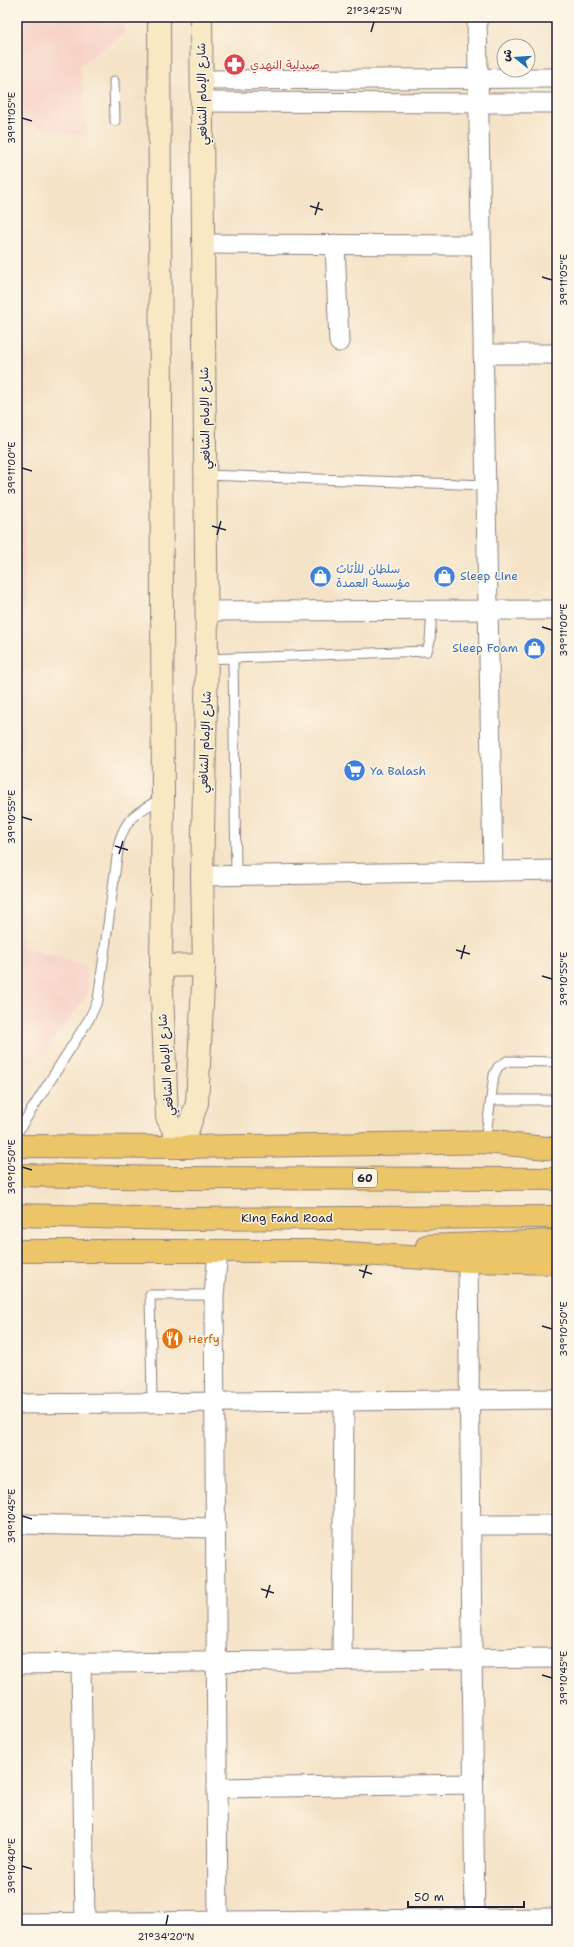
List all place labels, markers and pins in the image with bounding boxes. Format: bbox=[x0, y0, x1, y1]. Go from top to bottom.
pharmacy icon: صيدلية النهدي bbox=[221, 52, 247, 78]
place label: صيدلية النهدي bbox=[250, 57, 320, 74]
place label: سلطان للأثاث مؤسسة العمدة bbox=[336, 561, 410, 591]
shop icon: سلطان للأثاث مؤسسة العمدة bbox=[308, 563, 334, 589]
shop icon: Sleep Line bbox=[432, 563, 458, 589]
place label: Sleep Line bbox=[460, 568, 518, 584]
shop icon: Sleep Foam bbox=[521, 635, 547, 661]
place label: Sleep Foam bbox=[452, 640, 518, 656]
supermarket icon: Ya Balash bbox=[342, 758, 368, 784]
place label: Ya Balash bbox=[370, 763, 426, 779]
restaurant icon: Herfy bbox=[159, 1326, 185, 1352]
place label: Herfy bbox=[188, 1331, 220, 1347]

